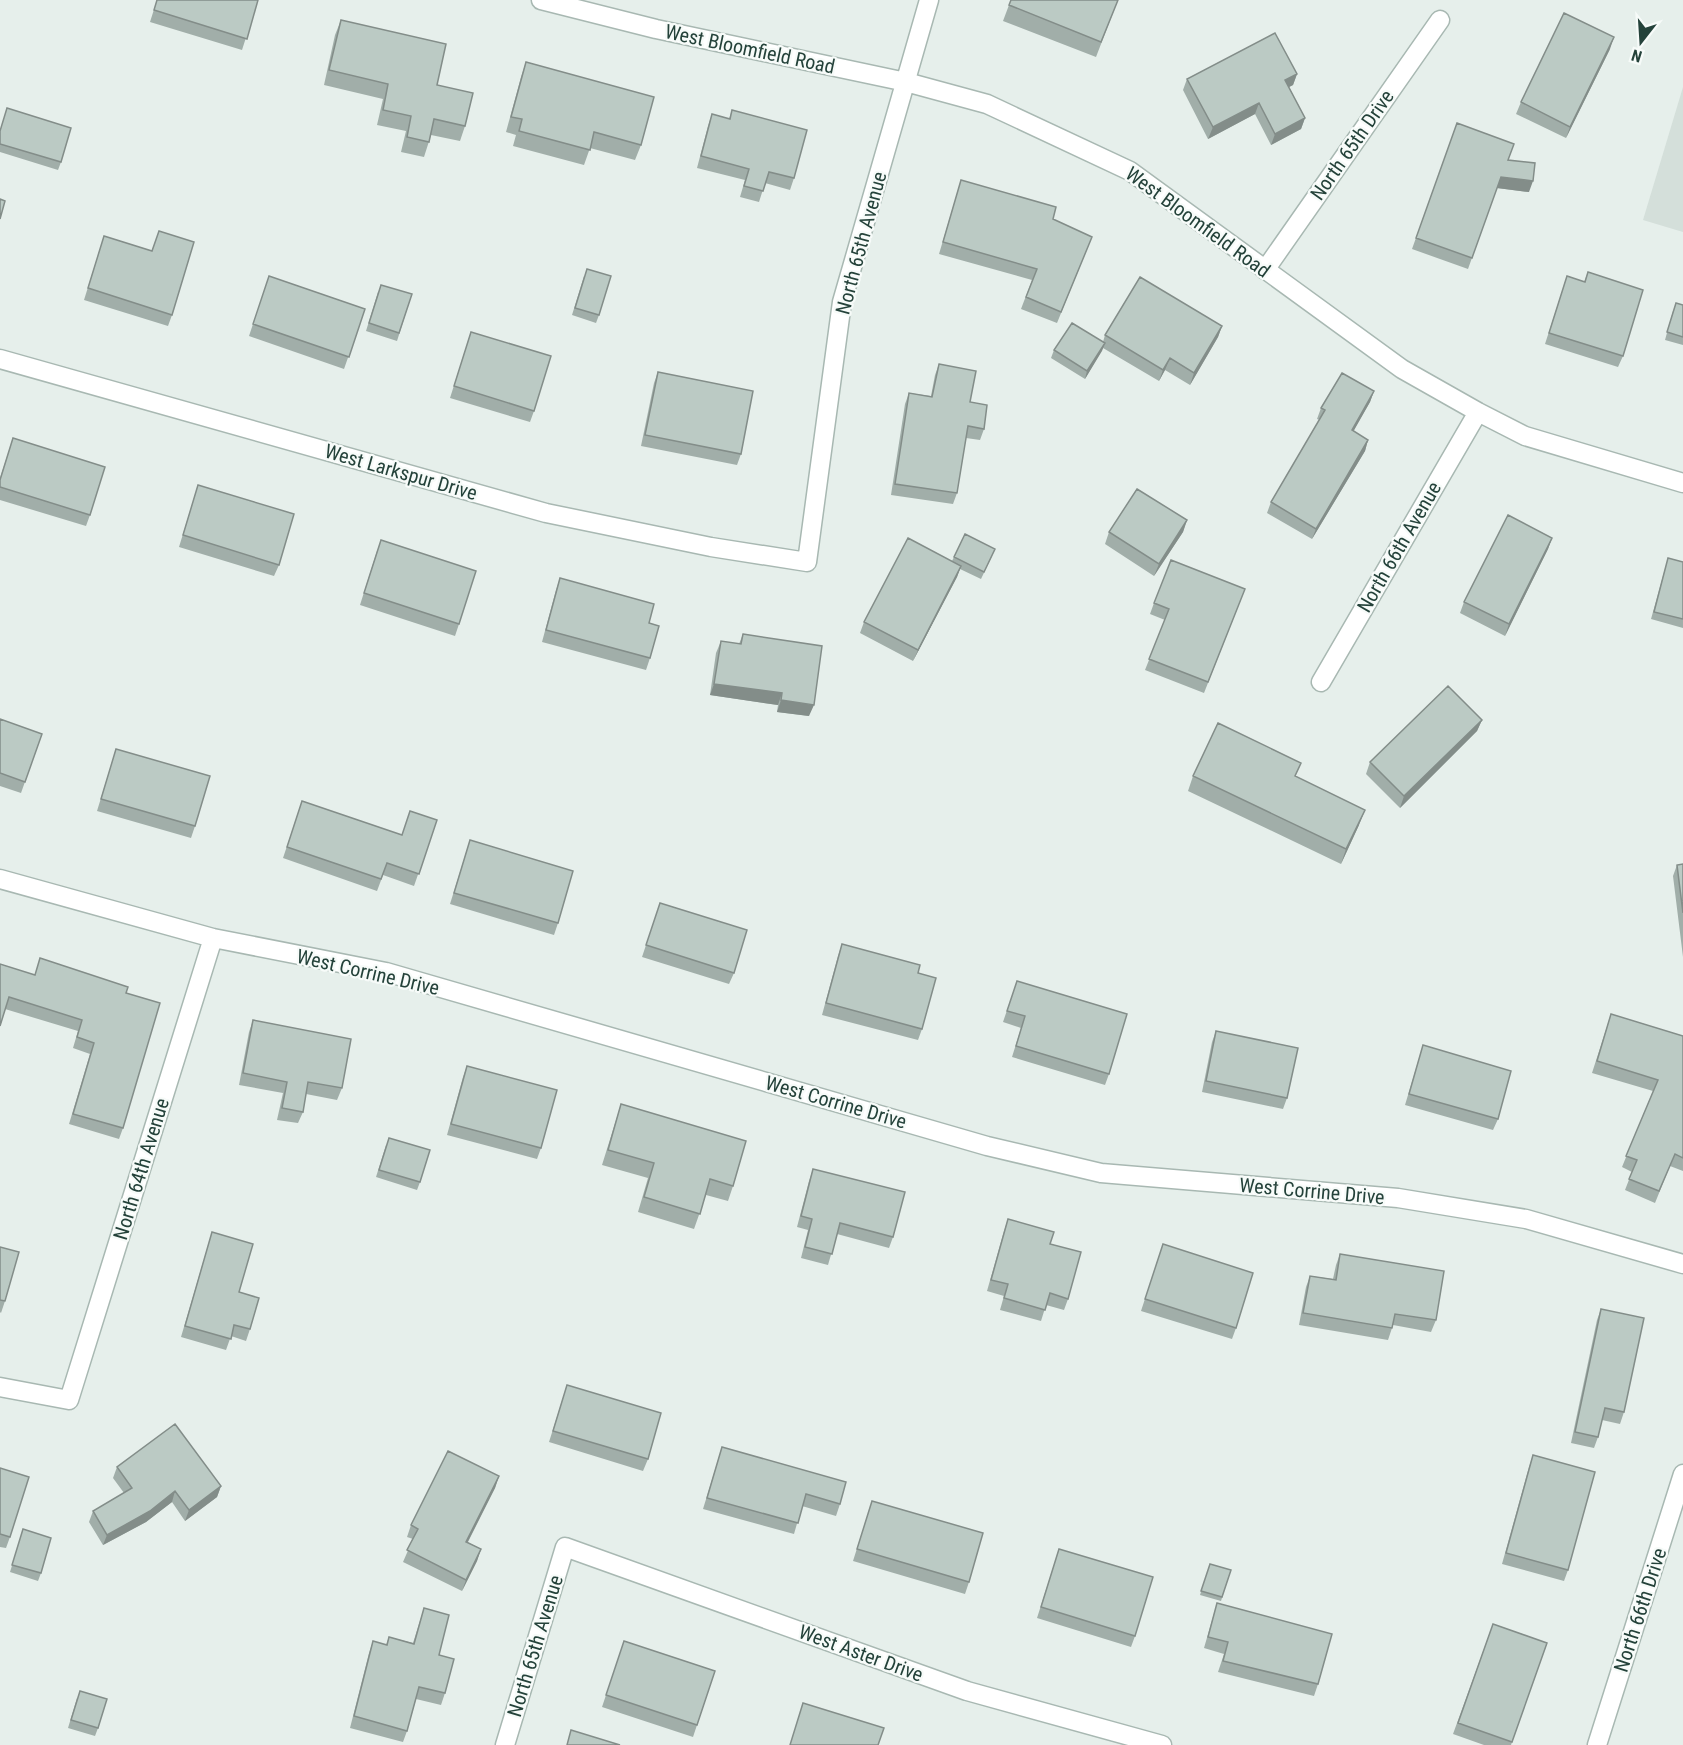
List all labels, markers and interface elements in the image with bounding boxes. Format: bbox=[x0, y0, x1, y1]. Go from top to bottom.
north arrow bbox=[1611, 12, 1671, 72]
street label: West Bloomfield Road bbox=[663, 19, 837, 79]
text: N bbox=[1629, 45, 1644, 66]
street label: North 65th Drive bbox=[1305, 85, 1399, 205]
street label: West Bloomfield Road bbox=[1121, 161, 1275, 283]
street label: North 65th Avenue bbox=[830, 169, 892, 317]
street label: West Larkspur Drive bbox=[322, 439, 480, 505]
street label: North 66th Avenue bbox=[1352, 477, 1446, 617]
street label: West Corrine Drive bbox=[294, 944, 442, 1000]
street label: West Corrine Drive bbox=[763, 1070, 909, 1134]
street label: North 64th Avenue bbox=[108, 1095, 174, 1243]
street label: West Corrine Drive bbox=[1238, 1173, 1386, 1209]
street label: North 66th Drive bbox=[1609, 1545, 1671, 1675]
street label: North 65th Avenue bbox=[502, 1572, 568, 1720]
street label: West Aster Drive bbox=[796, 1619, 926, 1687]

